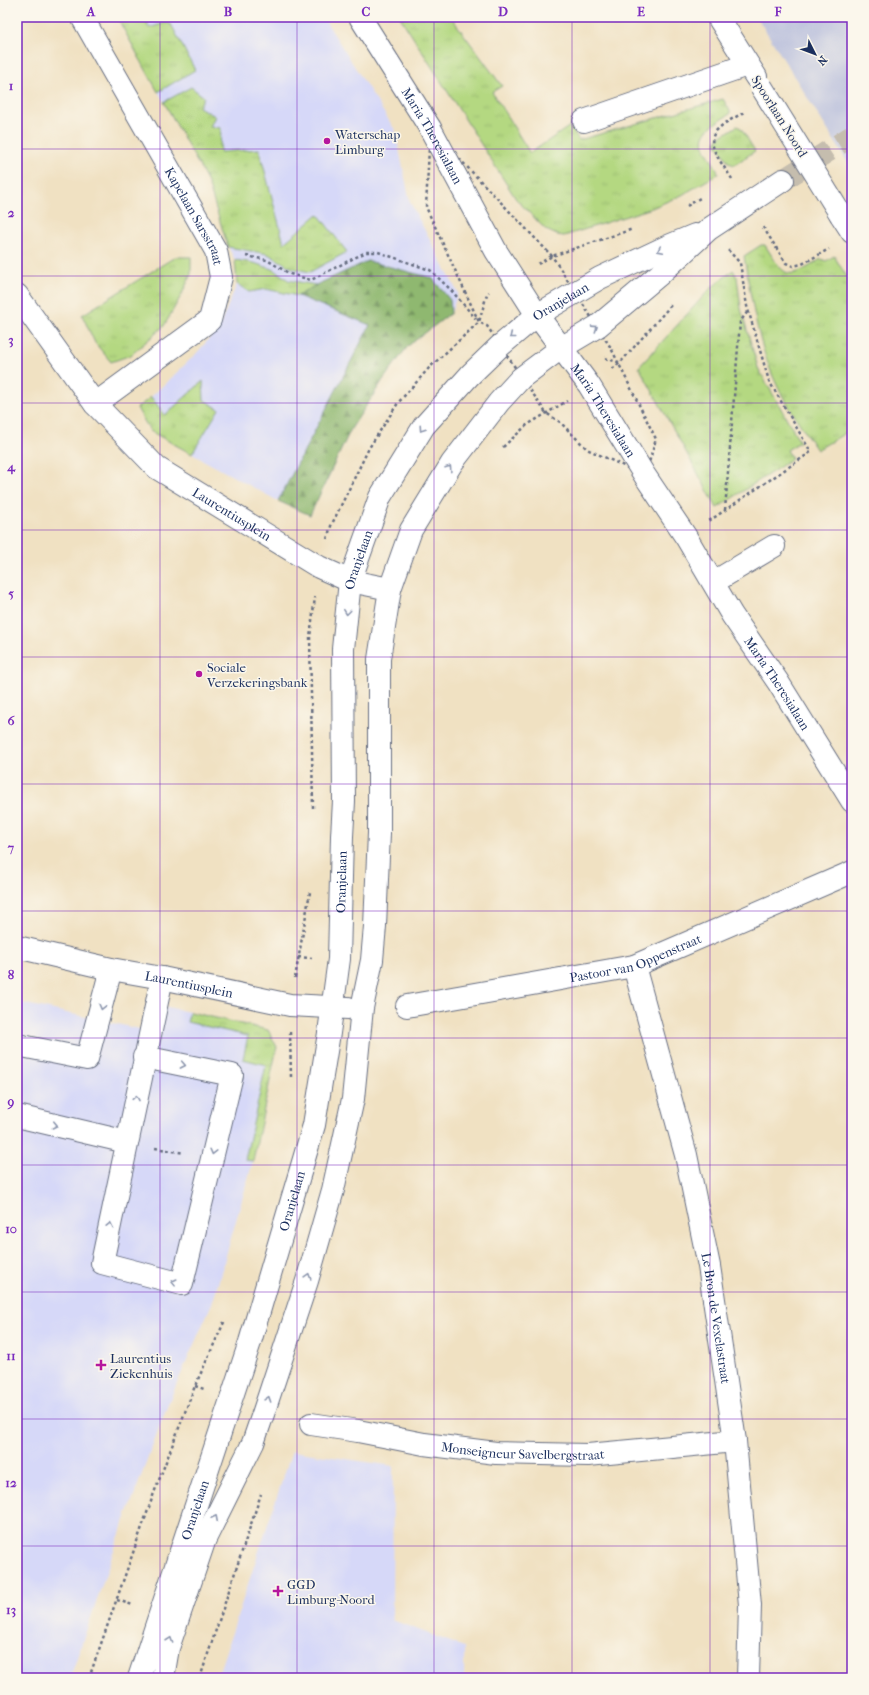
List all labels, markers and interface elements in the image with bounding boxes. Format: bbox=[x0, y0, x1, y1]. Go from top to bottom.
text: A bbox=[86, 4, 96, 19]
text: B bbox=[224, 4, 233, 19]
text: C bbox=[362, 4, 371, 19]
text: D bbox=[498, 4, 508, 19]
text: E bbox=[637, 4, 645, 19]
text: F bbox=[774, 4, 782, 19]
north arrow bbox=[795, 34, 835, 74]
text: N bbox=[814, 53, 830, 68]
street label: Spoorlaan Noord bbox=[748, 73, 811, 161]
text: 1 bbox=[9, 78, 14, 93]
street label: Maria Theresialaan bbox=[398, 85, 466, 187]
place label: Waterschap Limburg bbox=[334, 127, 400, 157]
marker: Waterschap Limburg bbox=[322, 136, 332, 146]
street label: Kapelaan Sarsstraat bbox=[162, 165, 226, 267]
text: 2 bbox=[8, 205, 15, 220]
one-way arrow bbox=[657, 245, 665, 253]
street label: Oranjelaan bbox=[530, 279, 592, 324]
one-way arrow bbox=[590, 326, 597, 333]
one-way arrow bbox=[510, 331, 517, 338]
text: 3 bbox=[8, 332, 14, 348]
street label: Maria Theresialaan bbox=[567, 360, 639, 460]
one-way arrow bbox=[420, 425, 427, 432]
text: 4 bbox=[6, 459, 16, 475]
one-way arrow bbox=[445, 465, 452, 472]
street label: Laurentiusplein bbox=[190, 485, 274, 544]
street label: Oranjelaan bbox=[342, 528, 376, 590]
text: 5 bbox=[8, 586, 14, 601]
one-way arrow bbox=[343, 609, 352, 615]
street label: Maria Theresialaan bbox=[741, 634, 813, 733]
place label: Sociale Verzekeringsbank bbox=[206, 660, 308, 690]
marker: Sociale Verzekeringsbank bbox=[194, 669, 204, 679]
text: 6 bbox=[7, 713, 15, 728]
text: 7 bbox=[7, 840, 15, 855]
street label: Oranjelaan bbox=[333, 850, 350, 913]
street label: Pastoor van Oppenstraat bbox=[568, 931, 704, 985]
text: 8 bbox=[8, 967, 15, 982]
street label: Laurentiusplein bbox=[144, 968, 235, 1001]
one-way arrow bbox=[98, 1003, 107, 1010]
one-way arrow bbox=[179, 1060, 186, 1068]
text: 9 bbox=[7, 1094, 15, 1110]
one-way arrow bbox=[132, 1095, 140, 1101]
one-way arrow bbox=[52, 1121, 58, 1129]
one-way arrow bbox=[210, 1149, 218, 1155]
street label: Oranjelaan bbox=[276, 1169, 308, 1233]
text: 10 bbox=[5, 1221, 17, 1236]
one-way arrow bbox=[105, 1222, 114, 1228]
street label: Le Bron de Vexelastraat bbox=[698, 1251, 733, 1385]
one-way arrow bbox=[303, 1273, 312, 1280]
one-way arrow bbox=[170, 1278, 177, 1287]
text: 11 bbox=[6, 1348, 16, 1363]
place label: Laurentius Ziekenhuis bbox=[110, 1351, 173, 1381]
marker: Laurentius Ziekenhuis bbox=[95, 1359, 107, 1371]
one-way arrow bbox=[263, 1396, 272, 1403]
street label: Monseigneur Savelbergstraat bbox=[440, 1439, 605, 1463]
text: 12 bbox=[5, 1475, 17, 1490]
street label: Oranjelaan bbox=[178, 1478, 212, 1542]
one-way arrow bbox=[210, 1515, 218, 1522]
place label: GGD Limburg-Noord bbox=[287, 1577, 375, 1607]
marker: GGD Limburg-Noord bbox=[272, 1585, 284, 1597]
text: 13 bbox=[6, 1602, 16, 1618]
one-way arrow bbox=[165, 1636, 174, 1643]

